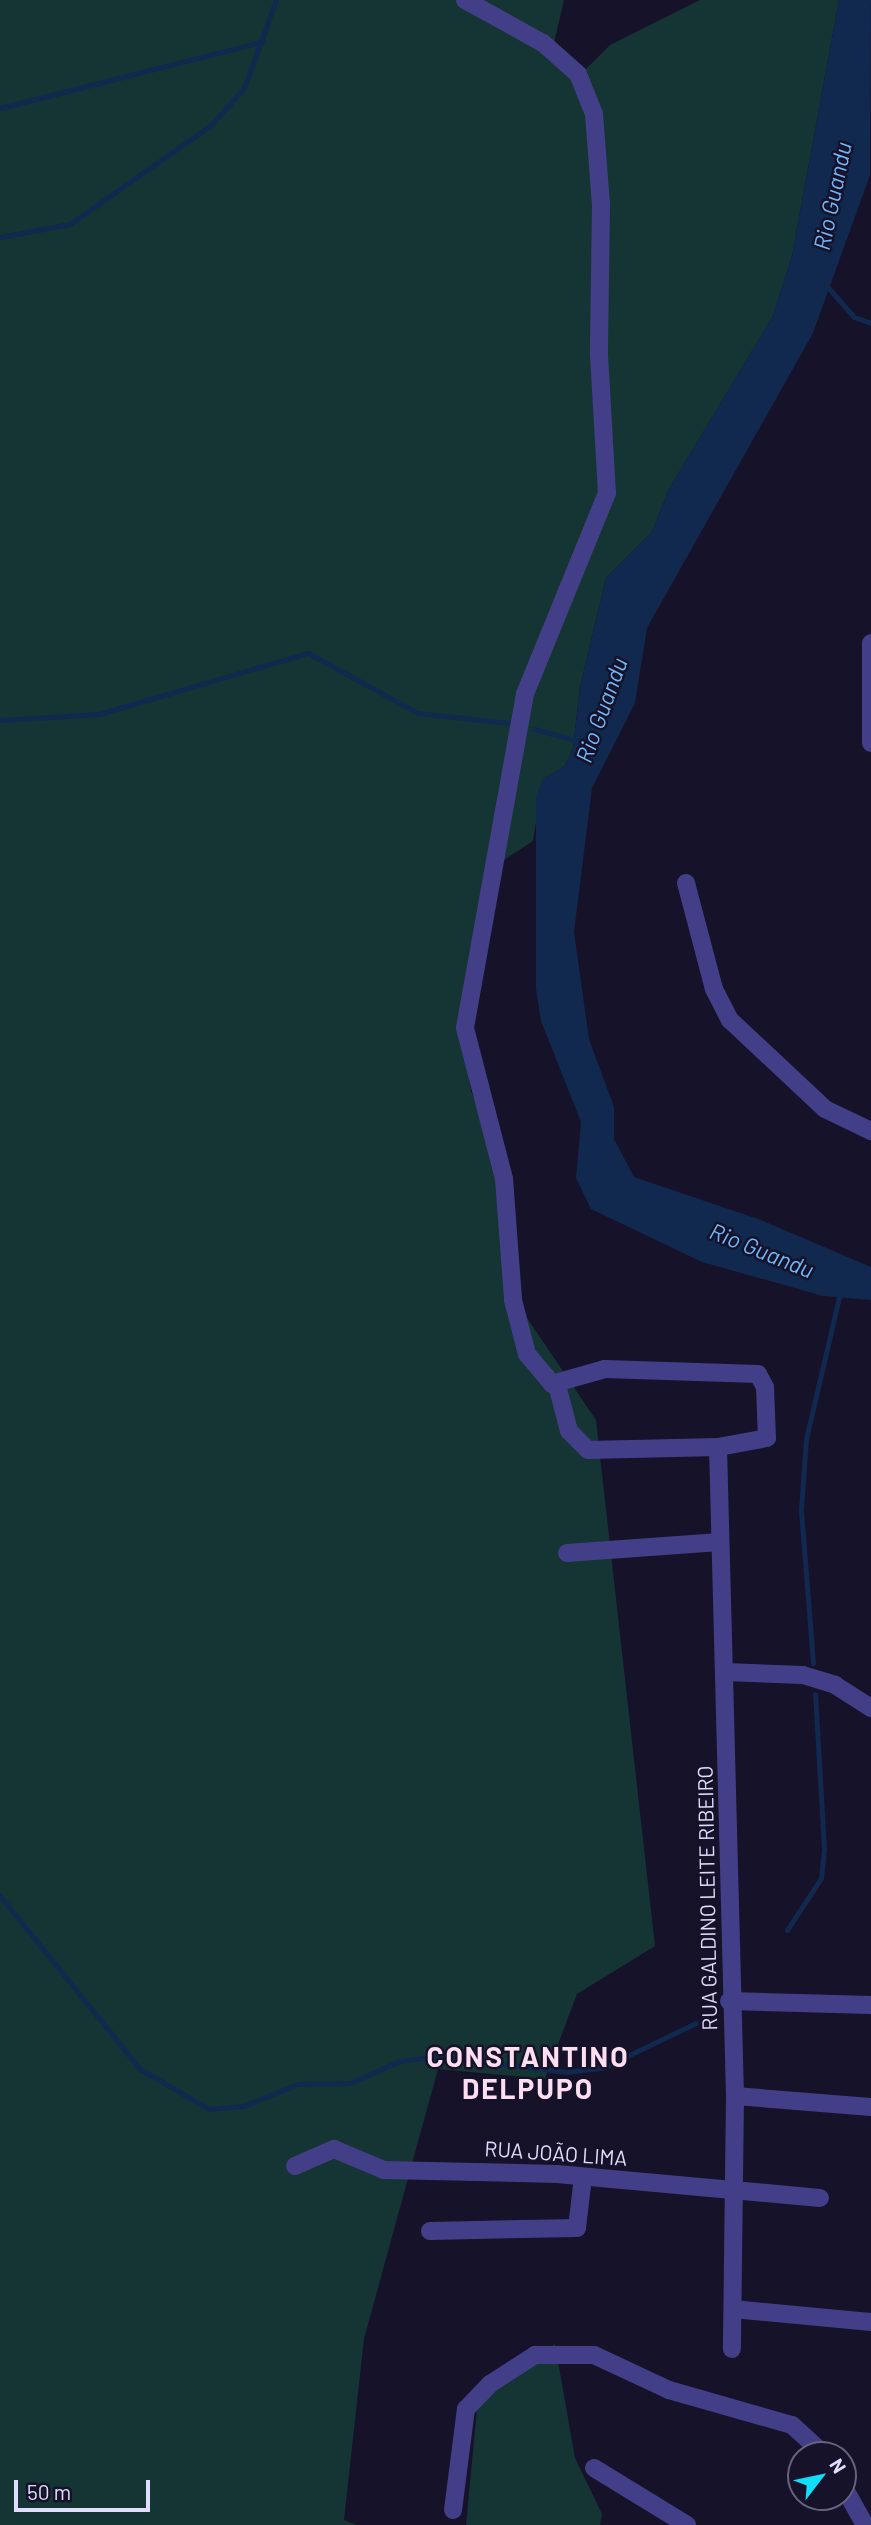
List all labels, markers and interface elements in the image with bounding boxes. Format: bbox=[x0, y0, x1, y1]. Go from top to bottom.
water label: Rio Guandu bbox=[807, 139, 857, 253]
water label: Rio Guandu bbox=[569, 654, 633, 766]
water label: Rio Guandu bbox=[706, 1217, 818, 1283]
street label: RUA GALDINO LEITE RIBEIRO bbox=[692, 1765, 722, 2031]
district label: CONSTANTINO DELPUPO bbox=[428, 2039, 628, 2105]
street label: RUA JOÃO LIMA bbox=[484, 2135, 628, 2171]
north arrow bbox=[787, 2441, 857, 2511]
text: N bbox=[825, 2454, 852, 2477]
scale bar bbox=[18, 2466, 154, 2510]
text: 50 m bbox=[27, 2479, 71, 2504]

